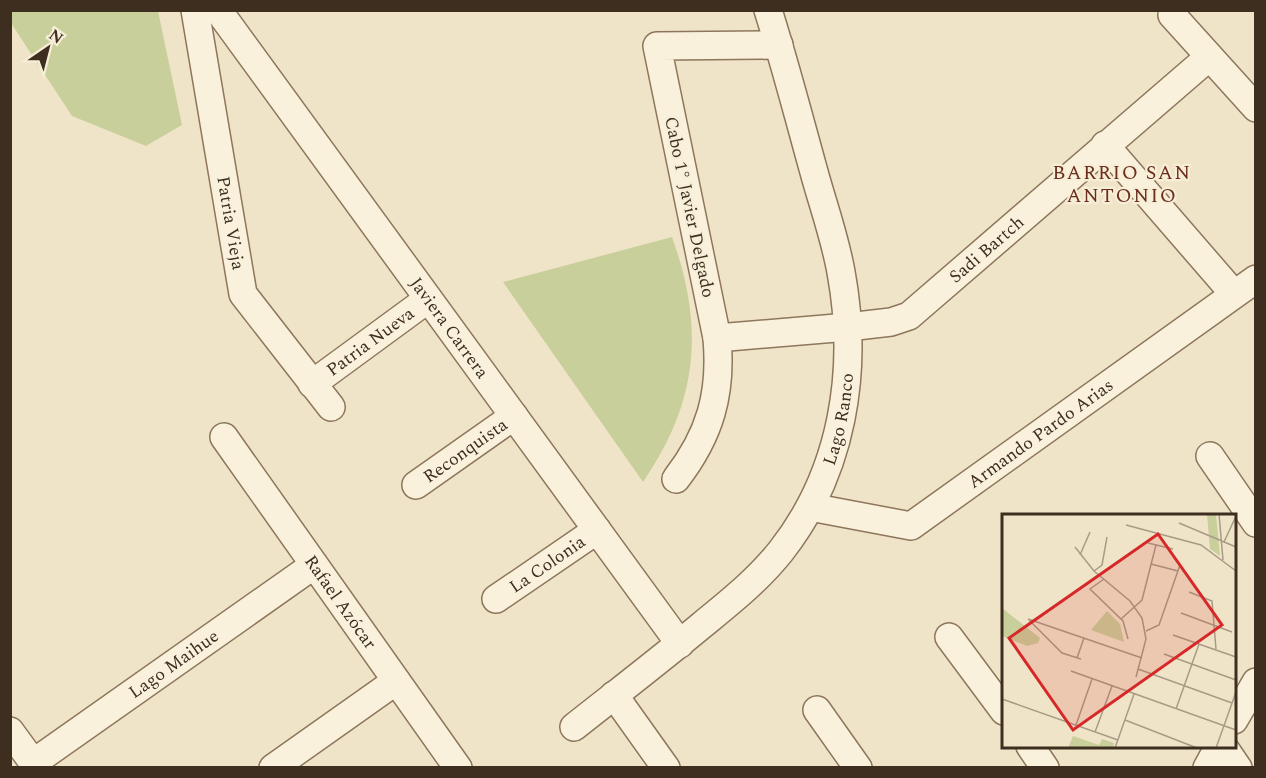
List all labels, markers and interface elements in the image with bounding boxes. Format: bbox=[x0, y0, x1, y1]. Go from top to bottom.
north arrow bbox=[18, 18, 78, 78]
text: N bbox=[44, 23, 68, 50]
street label: Cabo 1° Javier Delgado bbox=[657, 114, 722, 300]
district label: BARRIO SAN ANTONIO bbox=[1052, 158, 1192, 211]
street label: Patria Vieja bbox=[209, 174, 252, 272]
street label: Sadi Bartch bbox=[943, 209, 1030, 290]
street label: Javiera Carrera bbox=[403, 271, 495, 385]
street label: Patria Nueva bbox=[321, 300, 420, 383]
street label: Lago Ranco bbox=[816, 372, 861, 469]
street label: Armando Pardo Arias bbox=[962, 372, 1119, 495]
street label: Reconquista bbox=[417, 411, 513, 490]
inset map bbox=[1002, 514, 1236, 748]
street label: La Colonia bbox=[504, 529, 591, 600]
street label: Rafael Azócar bbox=[297, 549, 383, 655]
street label: Lago Maihue bbox=[123, 623, 225, 706]

